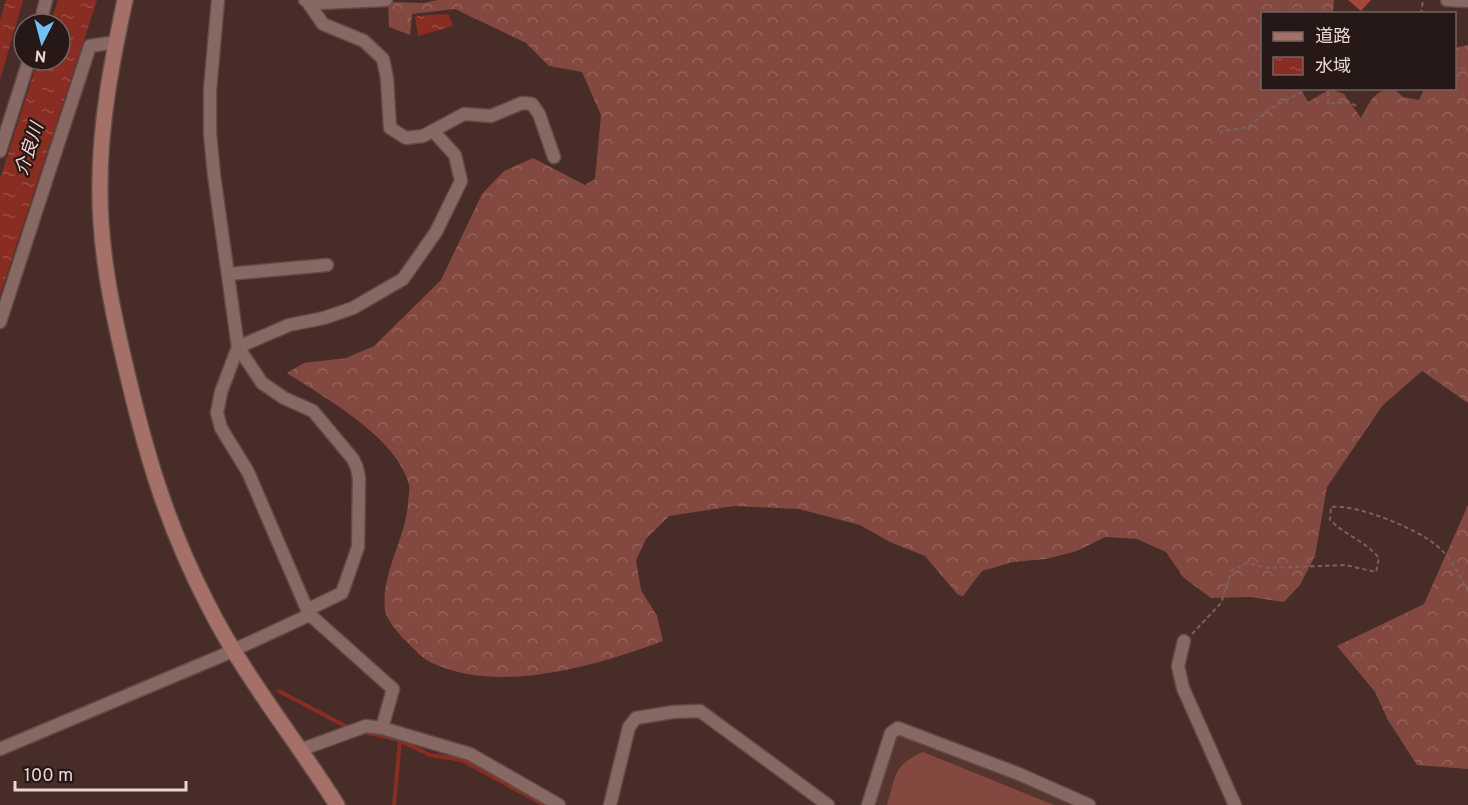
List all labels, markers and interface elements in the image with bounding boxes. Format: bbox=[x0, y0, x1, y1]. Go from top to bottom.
north arrow bbox=[12, 12, 72, 72]
legend bbox=[1261, 12, 1456, 90]
text: 道路 bbox=[1315, 26, 1351, 49]
text: N bbox=[34, 44, 47, 65]
text: 水域 bbox=[1315, 56, 1351, 79]
water label: 介良川 bbox=[11, 118, 50, 179]
scale bar bbox=[15, 754, 186, 792]
text: 100 m bbox=[24, 765, 73, 788]

